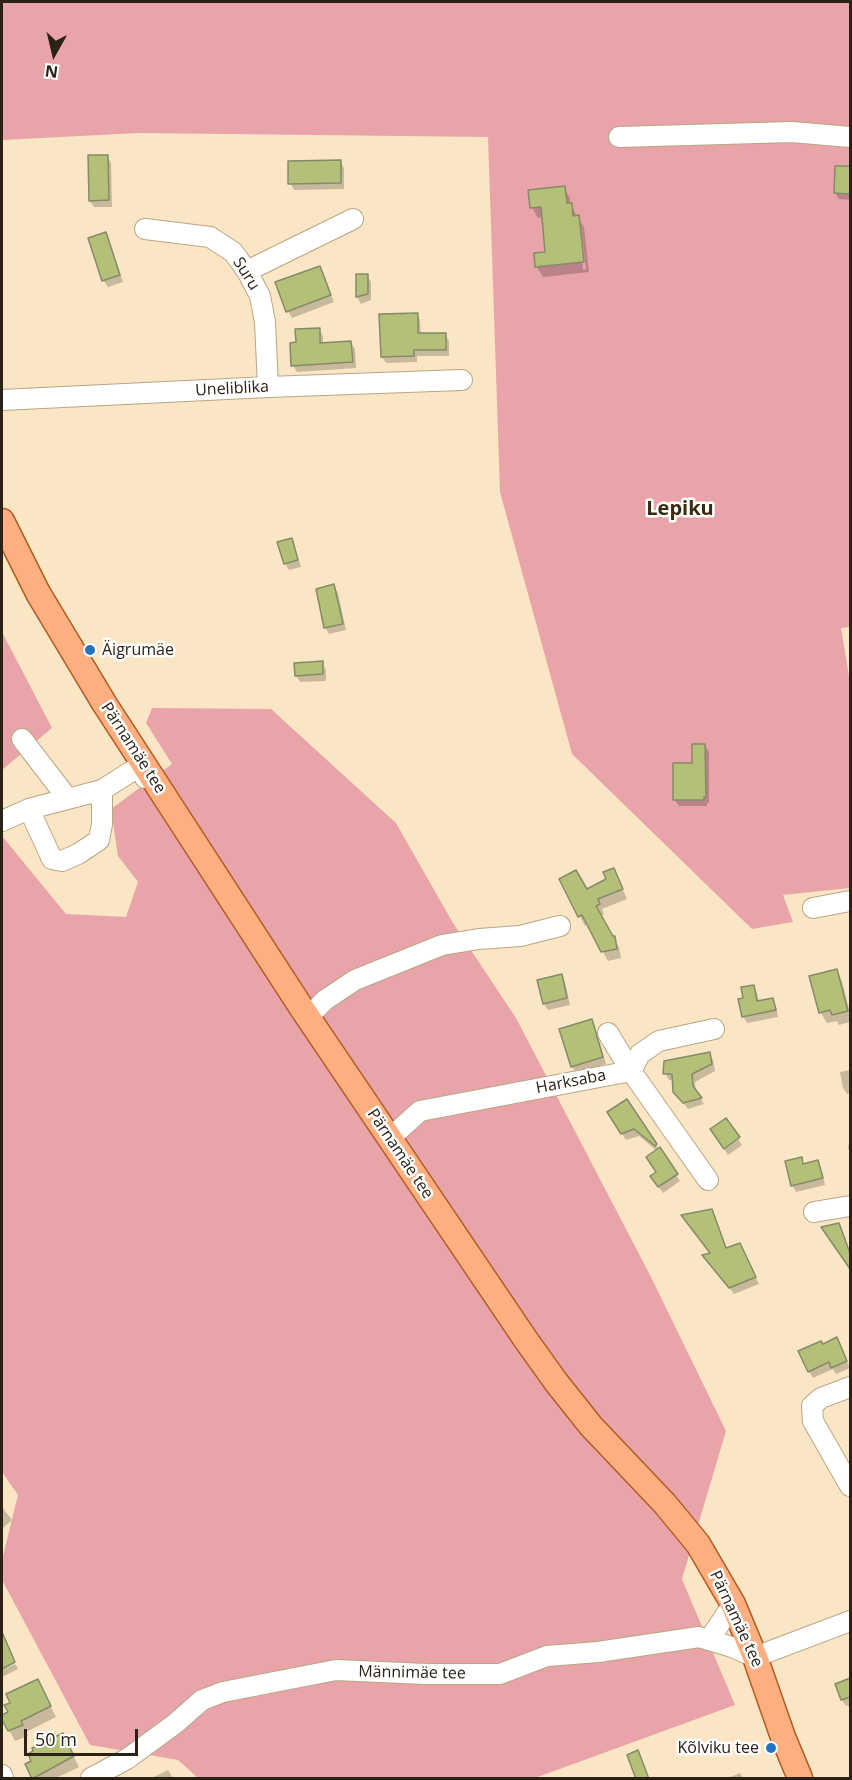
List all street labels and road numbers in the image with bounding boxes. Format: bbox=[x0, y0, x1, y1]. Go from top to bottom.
street label: Suru bbox=[229, 254, 263, 294]
street label: Uneliblika bbox=[195, 377, 269, 401]
street label: Pärnamäe tee bbox=[97, 699, 169, 797]
street label: Harksaba bbox=[534, 1066, 608, 1098]
street label: Pärnamäe tee bbox=[363, 1105, 437, 1203]
street label: Pärnamäe tee bbox=[705, 1568, 767, 1670]
street label: Männimäe tee bbox=[358, 1662, 466, 1684]

